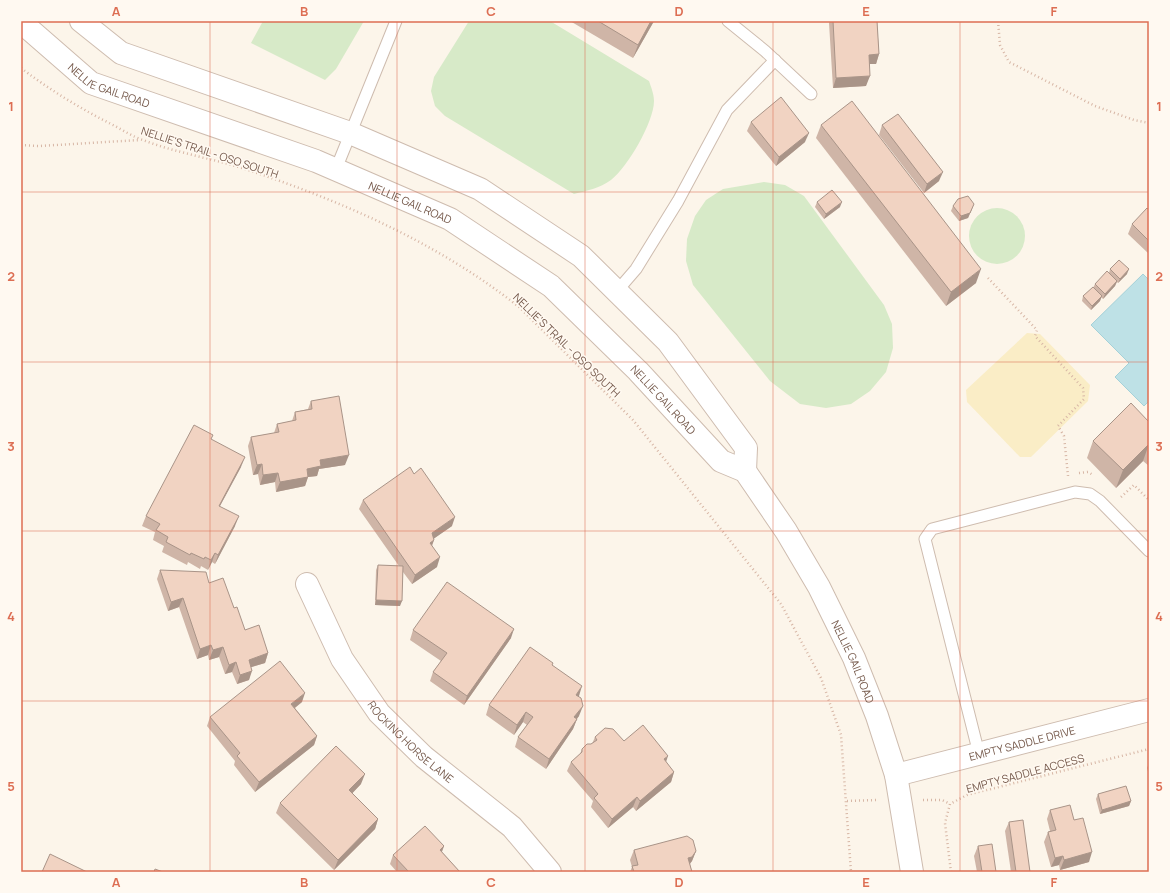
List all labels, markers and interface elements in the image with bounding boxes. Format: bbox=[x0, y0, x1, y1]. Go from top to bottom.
text: A bbox=[112, 2, 121, 20]
text: B bbox=[300, 2, 308, 20]
text: C bbox=[486, 2, 496, 20]
text: D bbox=[674, 2, 684, 20]
text: E bbox=[862, 2, 870, 20]
text: F bbox=[1051, 2, 1058, 20]
street label: NELLIE GAIL ROAD bbox=[65, 59, 152, 110]
text: 1 bbox=[8, 97, 14, 115]
text: 1 bbox=[1156, 97, 1162, 115]
street label: NELLIE'S TRAIL - OSO SOUTH bbox=[139, 123, 281, 181]
street label: NELLIE GAIL ROAD bbox=[366, 177, 455, 227]
text: 2 bbox=[7, 267, 15, 285]
text: 2 bbox=[1155, 267, 1163, 285]
street label: NELLIE'S TRAIL - OSO SOUTH bbox=[510, 290, 624, 400]
street label: NELLIE GAIL ROAD bbox=[628, 361, 700, 437]
text: 3 bbox=[7, 437, 15, 455]
text: 3 bbox=[1155, 437, 1163, 455]
text: 4 bbox=[7, 607, 15, 625]
text: 4 bbox=[1155, 607, 1163, 625]
street label: NELLIE GAIL ROAD bbox=[829, 617, 879, 705]
street label: ROCKING HORSE LANE bbox=[365, 697, 457, 786]
street label: EMPTY SADDLE DRIVE bbox=[967, 722, 1077, 764]
street label: EMPTY SADDLE ACCESS bbox=[964, 750, 1086, 796]
text: 5 bbox=[7, 777, 15, 795]
text: 5 bbox=[1155, 777, 1163, 795]
text: A bbox=[112, 873, 121, 891]
text: B bbox=[300, 873, 308, 891]
text: C bbox=[486, 873, 496, 891]
text: D bbox=[674, 873, 684, 891]
text: E bbox=[862, 873, 870, 891]
text: F bbox=[1051, 873, 1058, 891]

